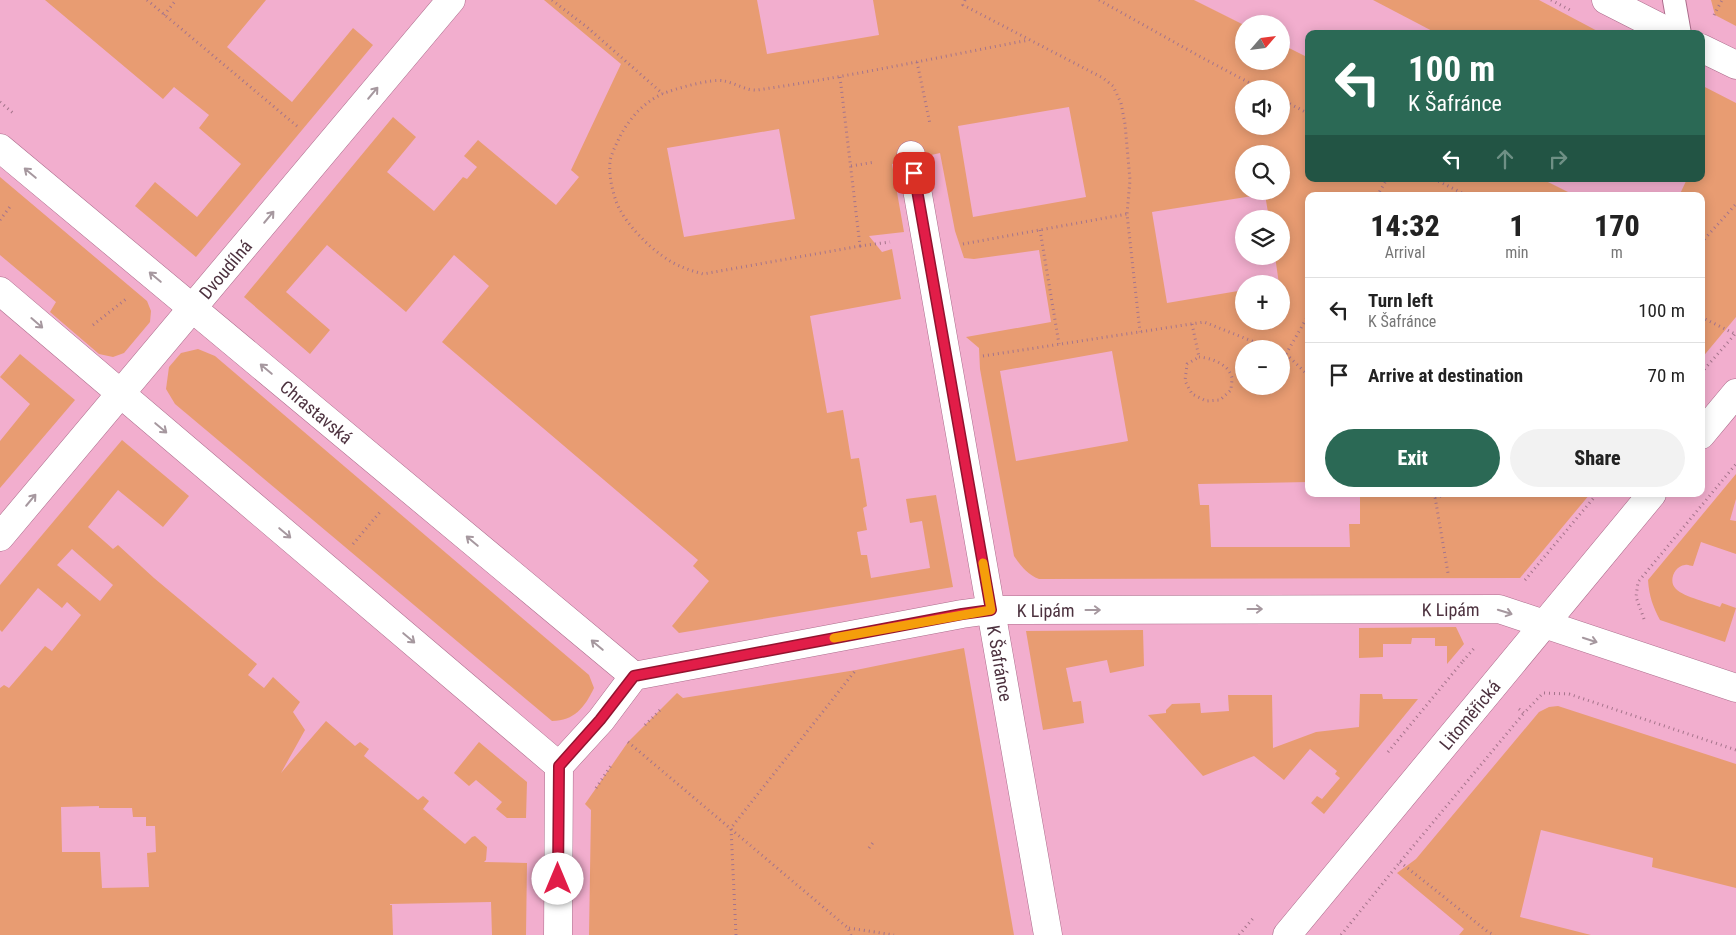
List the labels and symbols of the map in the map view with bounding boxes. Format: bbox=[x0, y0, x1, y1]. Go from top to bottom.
north arrow bbox=[1235, 15, 1290, 70]
one-way arrow bbox=[368, 86, 379, 99]
pin bbox=[893, 152, 935, 194]
one-way arrow bbox=[24, 167, 37, 178]
one-way arrow bbox=[263, 211, 275, 224]
street label: Dvoudílná bbox=[194, 235, 256, 303]
one-way arrow bbox=[149, 272, 162, 283]
one-way arrow bbox=[30, 317, 43, 328]
one-way arrow bbox=[260, 364, 273, 375]
street label: Chrastavská bbox=[276, 376, 357, 448]
one-way arrow bbox=[154, 423, 167, 434]
one-way arrow bbox=[26, 494, 37, 507]
one-way arrow bbox=[278, 528, 291, 539]
one-way arrow bbox=[466, 535, 479, 546]
street label: K Lipám bbox=[1017, 599, 1075, 620]
street label: K Lipám bbox=[1422, 599, 1480, 620]
one-way arrow bbox=[1246, 604, 1263, 614]
one-way arrow bbox=[1084, 605, 1100, 615]
one-way arrow bbox=[1496, 607, 1512, 617]
street label: K Šafránce bbox=[983, 624, 1017, 703]
one-way arrow bbox=[402, 633, 415, 644]
one-way arrow bbox=[1581, 636, 1597, 645]
one-way arrow bbox=[590, 639, 603, 651]
street label: Litoměřická bbox=[1435, 676, 1504, 754]
position arrow bbox=[531, 852, 583, 904]

